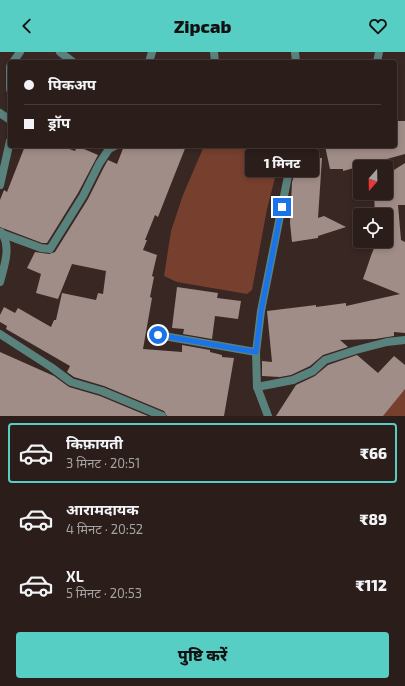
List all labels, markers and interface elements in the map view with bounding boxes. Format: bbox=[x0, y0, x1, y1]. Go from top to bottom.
icon: back bbox=[16, 15, 38, 37]
text: Zipcab bbox=[174, 15, 231, 37]
icon: heart bbox=[367, 15, 389, 37]
text: पिकअप bbox=[48, 75, 96, 93]
text: ड्रॉप bbox=[48, 113, 70, 131]
callout: 1 मिनट bbox=[245, 149, 319, 177]
text: 1 मिनट bbox=[264, 155, 300, 171]
north arrow bbox=[353, 160, 393, 200]
map controls bbox=[353, 160, 393, 248]
route end bbox=[273, 198, 291, 216]
button: locate bbox=[353, 208, 393, 248]
route start bbox=[149, 326, 167, 344]
text: किफ़ायती bbox=[66, 434, 123, 452]
icon: car bbox=[18, 435, 54, 471]
text: ₹66 bbox=[360, 444, 387, 462]
text: 3 मिनट · 20:51 bbox=[66, 455, 140, 471]
text: आरामदायक bbox=[66, 500, 139, 518]
icon: car bbox=[18, 501, 54, 537]
text: ₹89 bbox=[359, 510, 387, 528]
text: 4 मिनट · 20:52 bbox=[66, 521, 143, 537]
icon: car bbox=[18, 567, 54, 603]
text: XL bbox=[66, 567, 84, 585]
text: ₹112 bbox=[356, 576, 387, 594]
text: 5 मिनट · 20:53 bbox=[66, 585, 142, 601]
button: पुष्टि करें bbox=[16, 632, 389, 678]

